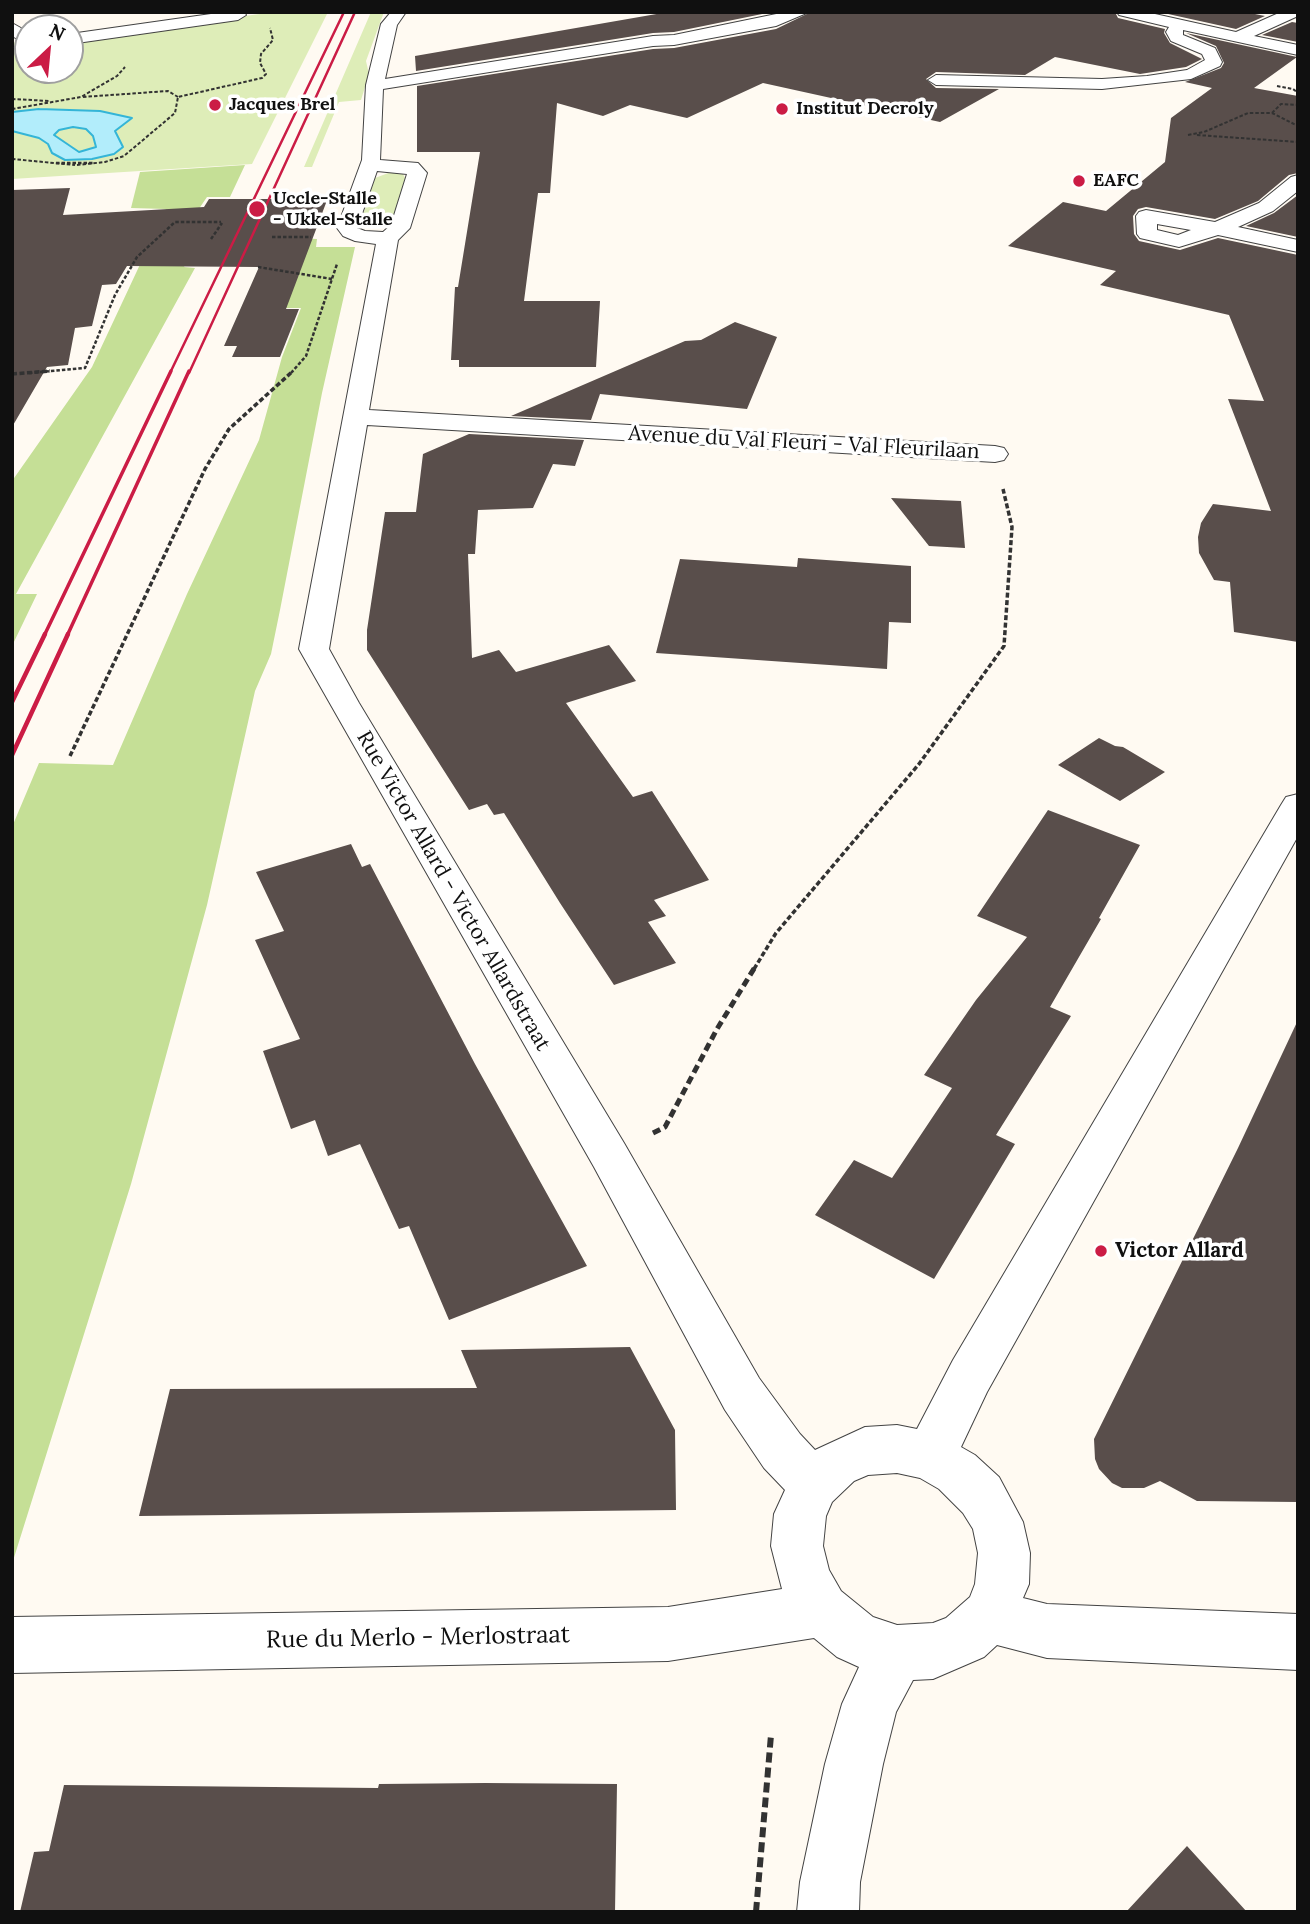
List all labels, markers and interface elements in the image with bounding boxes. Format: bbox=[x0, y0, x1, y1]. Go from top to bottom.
north arrow bbox=[14, 14, 84, 84]
text: N bbox=[45, 18, 69, 46]
place label: Jacques Brel bbox=[229, 94, 335, 116]
marker: Jacques Brel bbox=[207, 97, 223, 113]
place label: Institut Decroly bbox=[796, 98, 934, 120]
marker: Institut Decroly bbox=[774, 101, 790, 117]
place label: EAFC bbox=[1093, 170, 1139, 192]
marker: EAFC bbox=[1071, 173, 1087, 189]
place label: Uccle-Stalle - Ukkel-Stalle bbox=[273, 188, 393, 230]
marker: Uccle-Stalle - Ukkel-Stalle bbox=[247, 199, 267, 219]
street label: Avenue du Val Fleuri - Val Fleurilaan bbox=[628, 421, 980, 465]
street label: Rue Victor Allard - Victor Allardstraat bbox=[351, 727, 555, 1055]
place label: Victor Allard bbox=[1115, 1238, 1244, 1264]
marker: Victor Allard bbox=[1093, 1243, 1109, 1259]
street label: Rue du Merlo - Merlostraat bbox=[266, 1621, 570, 1655]

